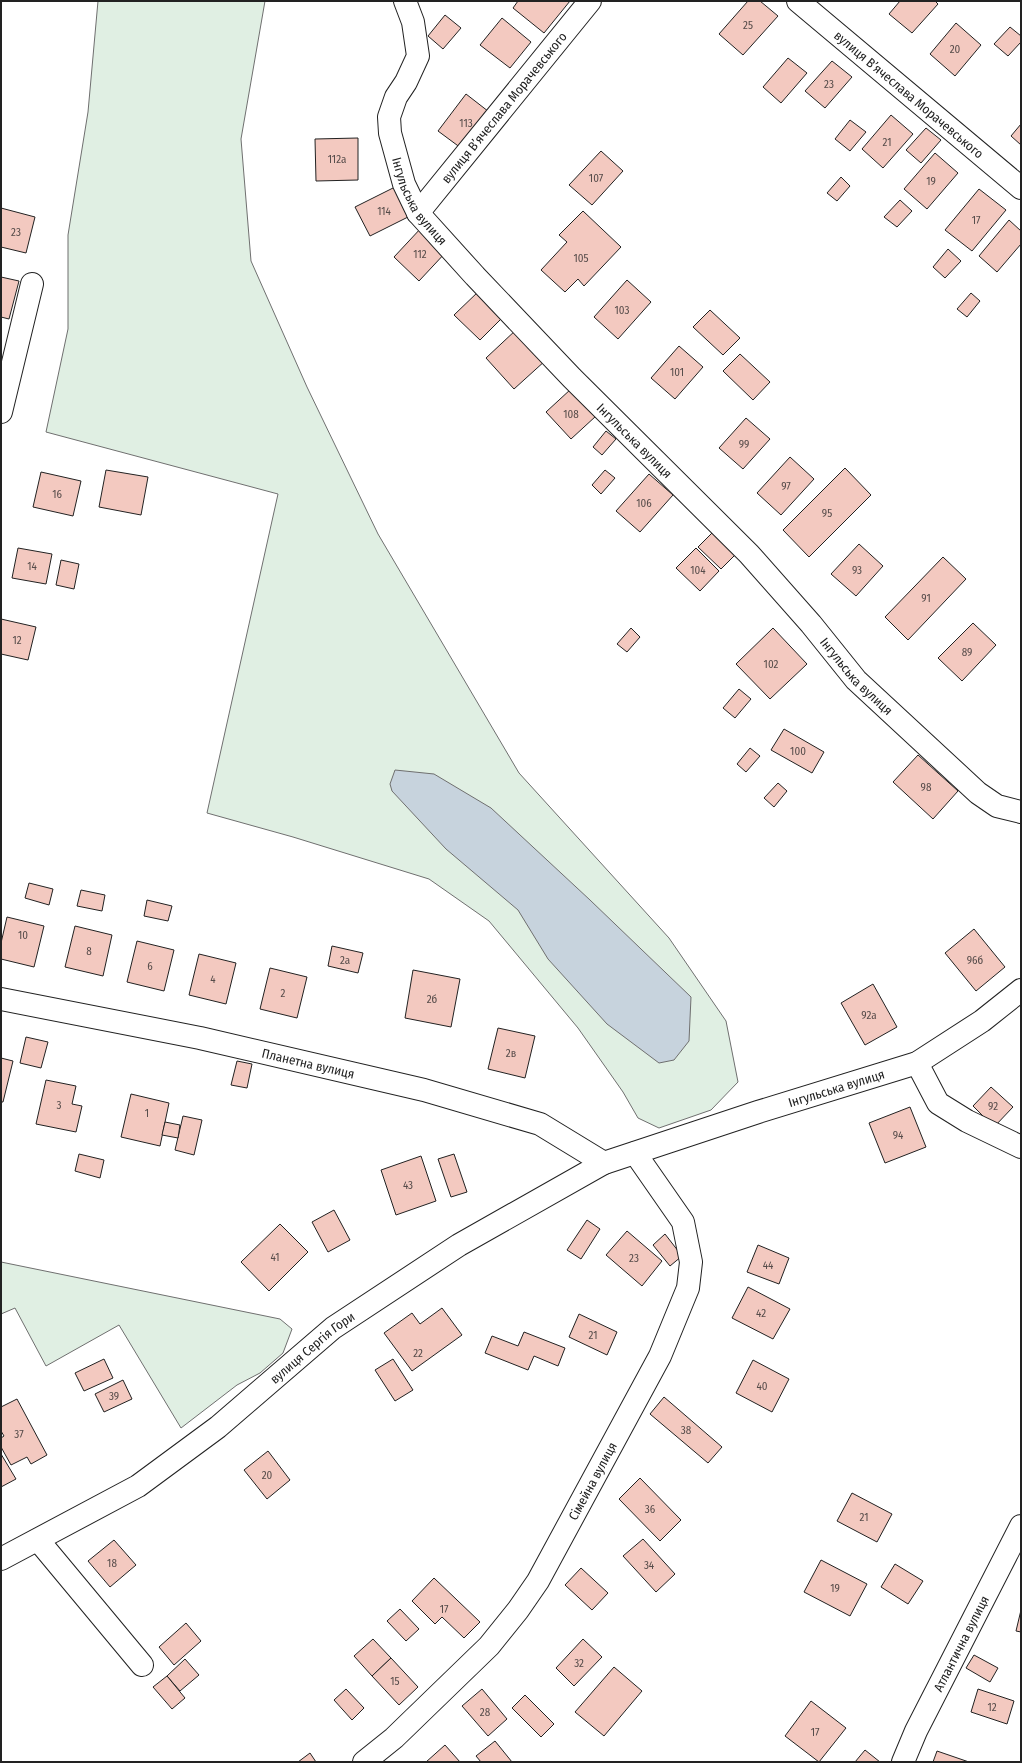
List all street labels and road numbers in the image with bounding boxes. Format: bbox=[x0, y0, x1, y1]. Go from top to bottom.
street label: вулиця В’ячеслава Морачевського bbox=[831, 27, 987, 161]
street label: вулиця В’ячеслава Морачевського bbox=[438, 29, 569, 186]
street label: Інгульська вулиця bbox=[389, 156, 450, 248]
street label: Інгульська вулиця bbox=[594, 400, 675, 481]
street label: Інгульська вулиця bbox=[817, 634, 896, 718]
street label: Планетна вулиця bbox=[261, 1045, 356, 1081]
street label: Інгульська вулиця bbox=[786, 1066, 886, 1110]
street label: вулиця Сергія Гори bbox=[267, 1308, 357, 1386]
street label: Сімейна вулиця bbox=[565, 1439, 620, 1523]
street label: Атлантична вулиця bbox=[930, 1593, 992, 1694]

